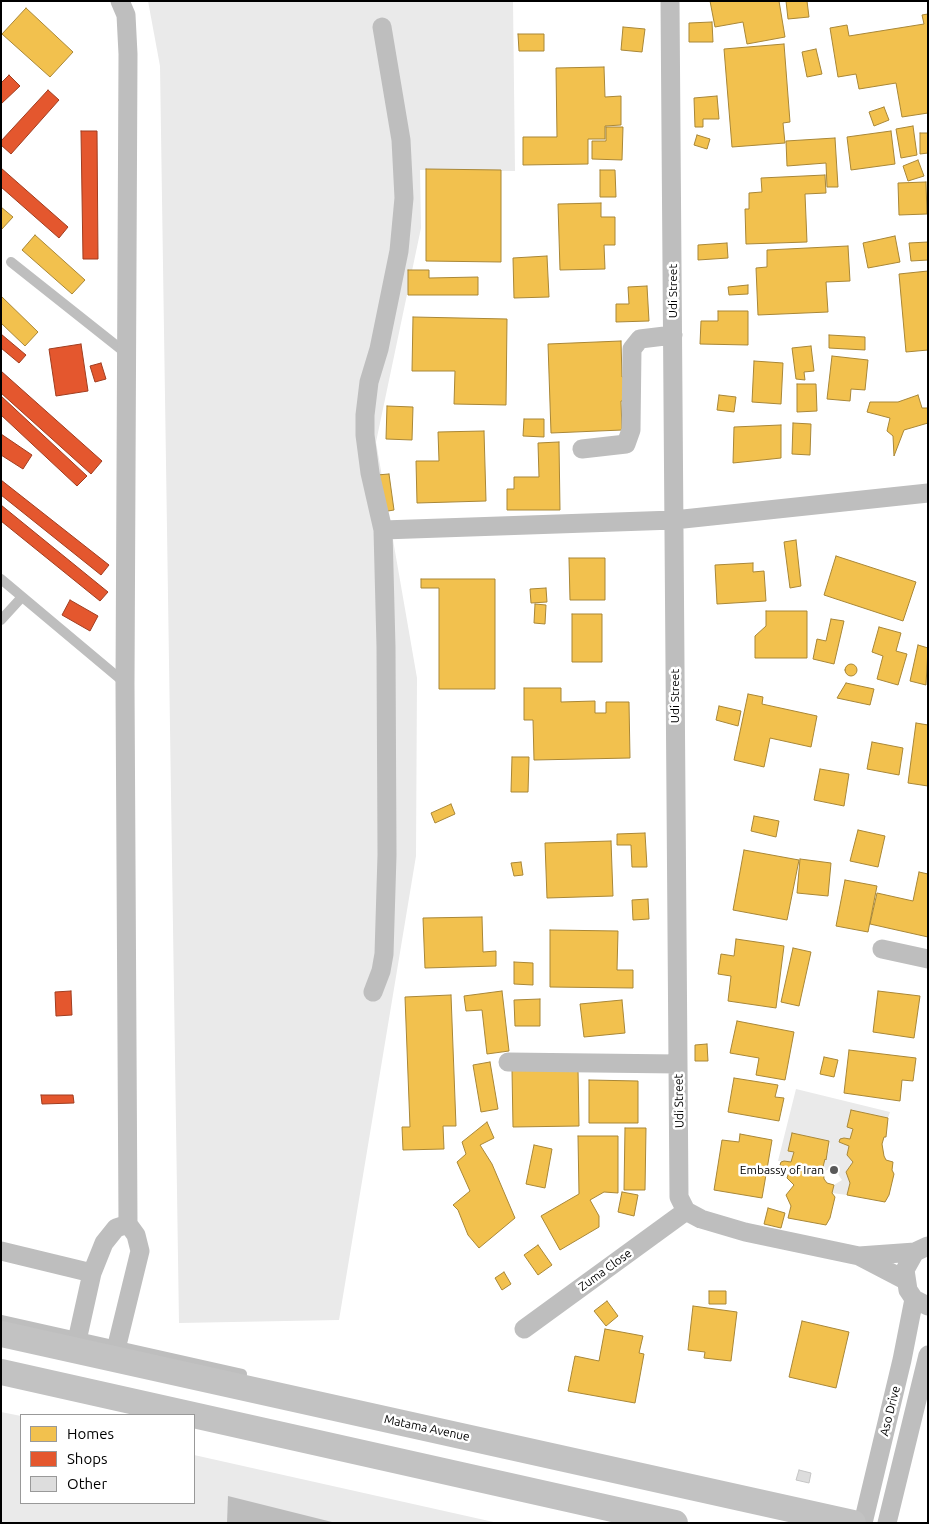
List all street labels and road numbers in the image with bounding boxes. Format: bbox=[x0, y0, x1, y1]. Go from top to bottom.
street label: Udi Street bbox=[666, 264, 680, 318]
street label: Udi Street bbox=[668, 669, 682, 723]
street label: Udi Street bbox=[671, 1074, 687, 1128]
street label: Zuma Close bbox=[576, 1246, 634, 1294]
street label: Aso Drive bbox=[877, 1384, 903, 1438]
street label: Matama Avenue bbox=[383, 1412, 471, 1444]

